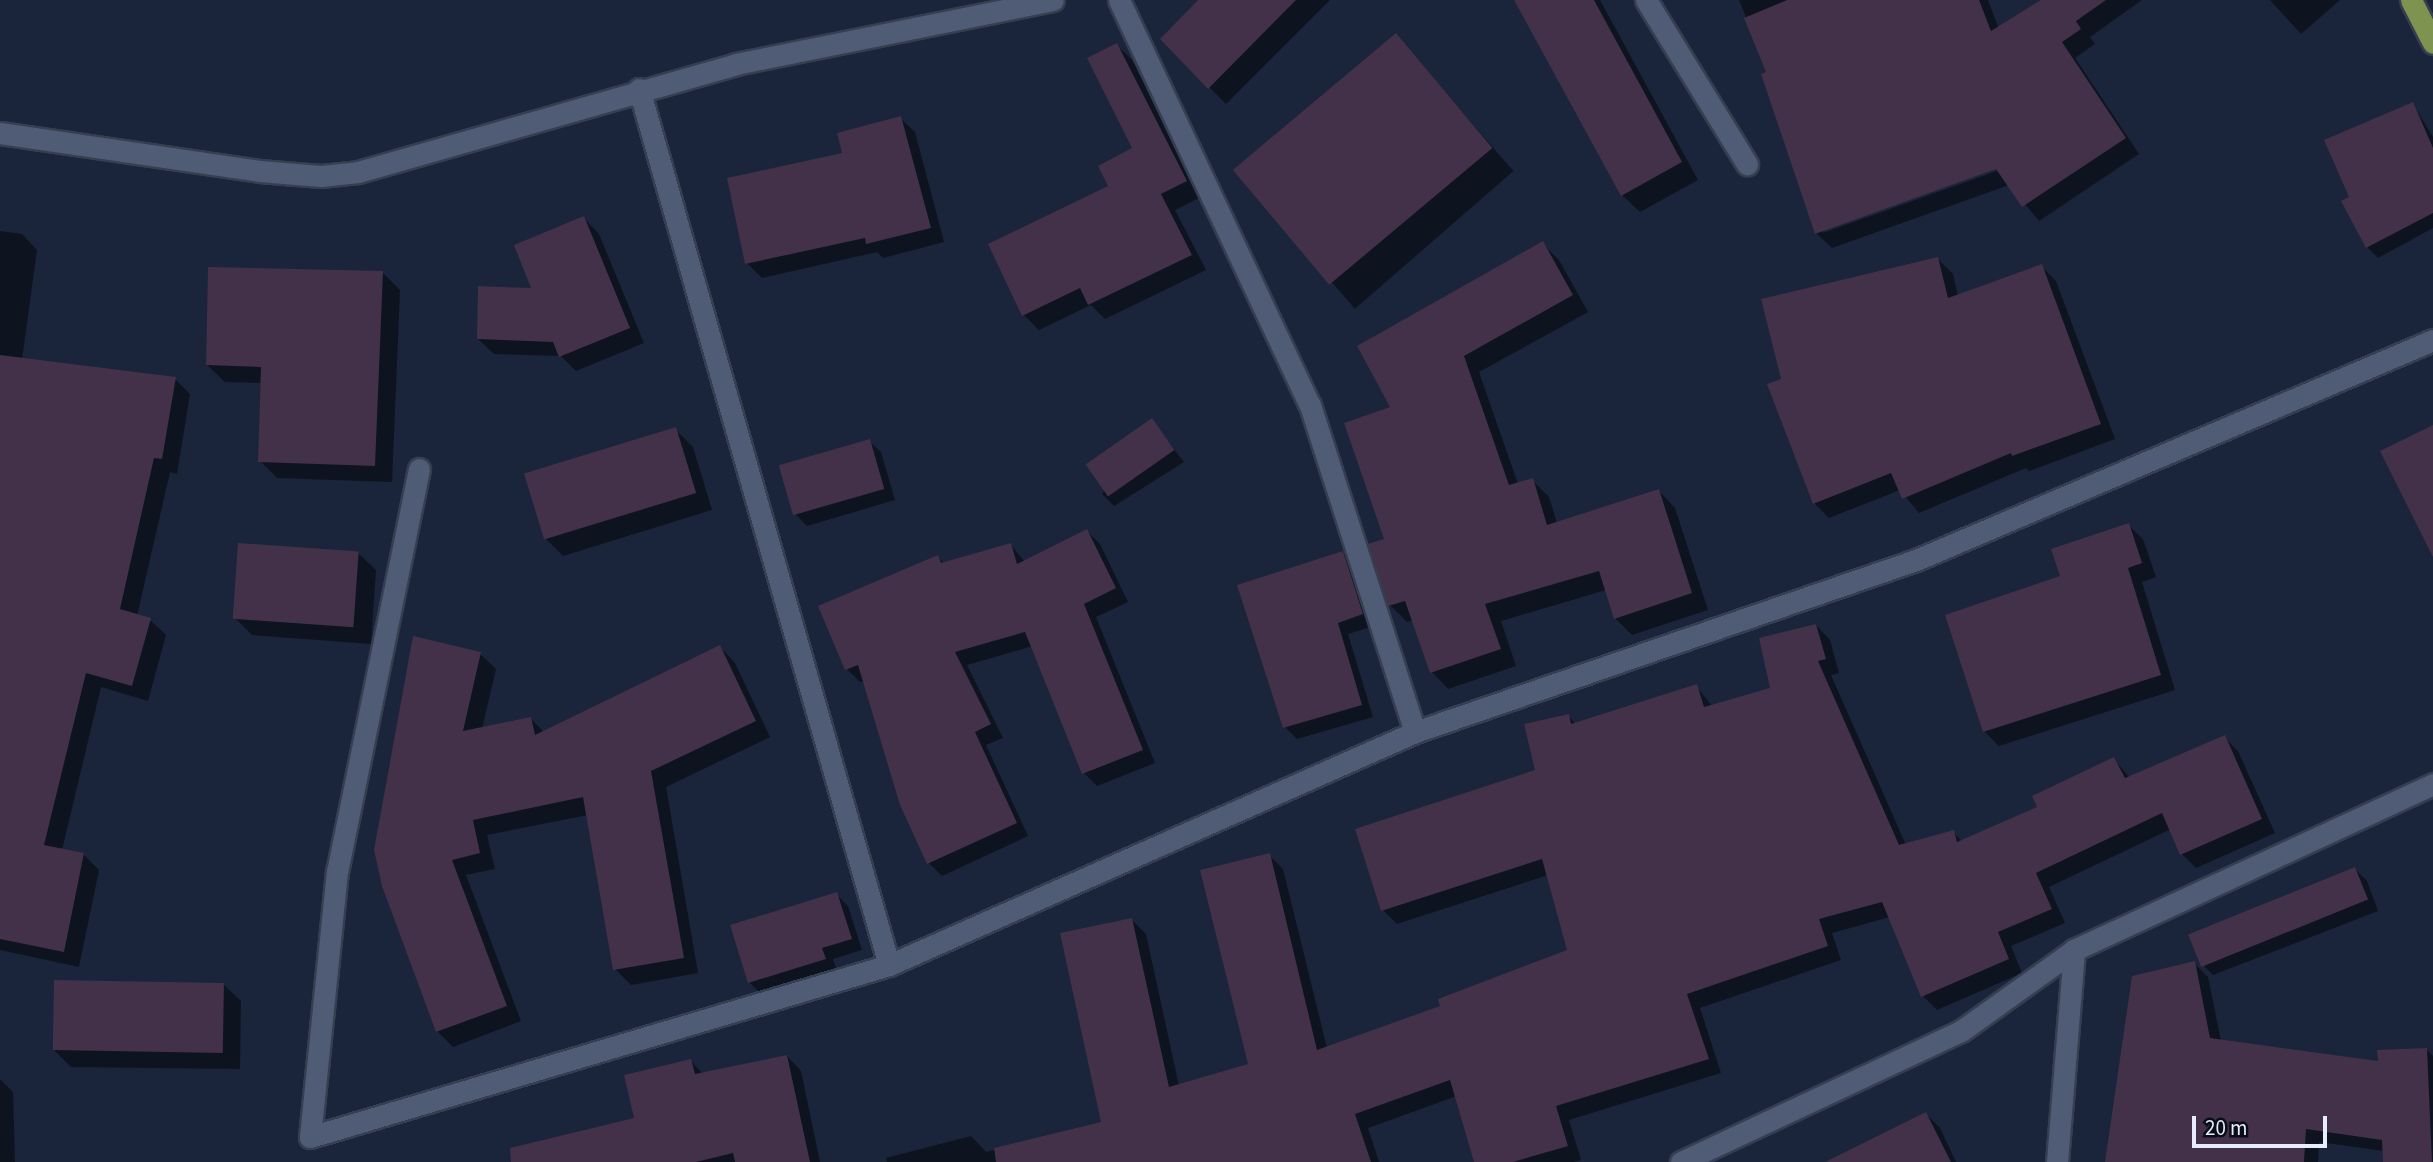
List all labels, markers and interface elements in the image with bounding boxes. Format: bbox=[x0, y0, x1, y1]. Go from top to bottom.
scale bar bbox=[2195, 1102, 2330, 1146]
text: 20 m bbox=[2205, 1113, 2247, 1143]

